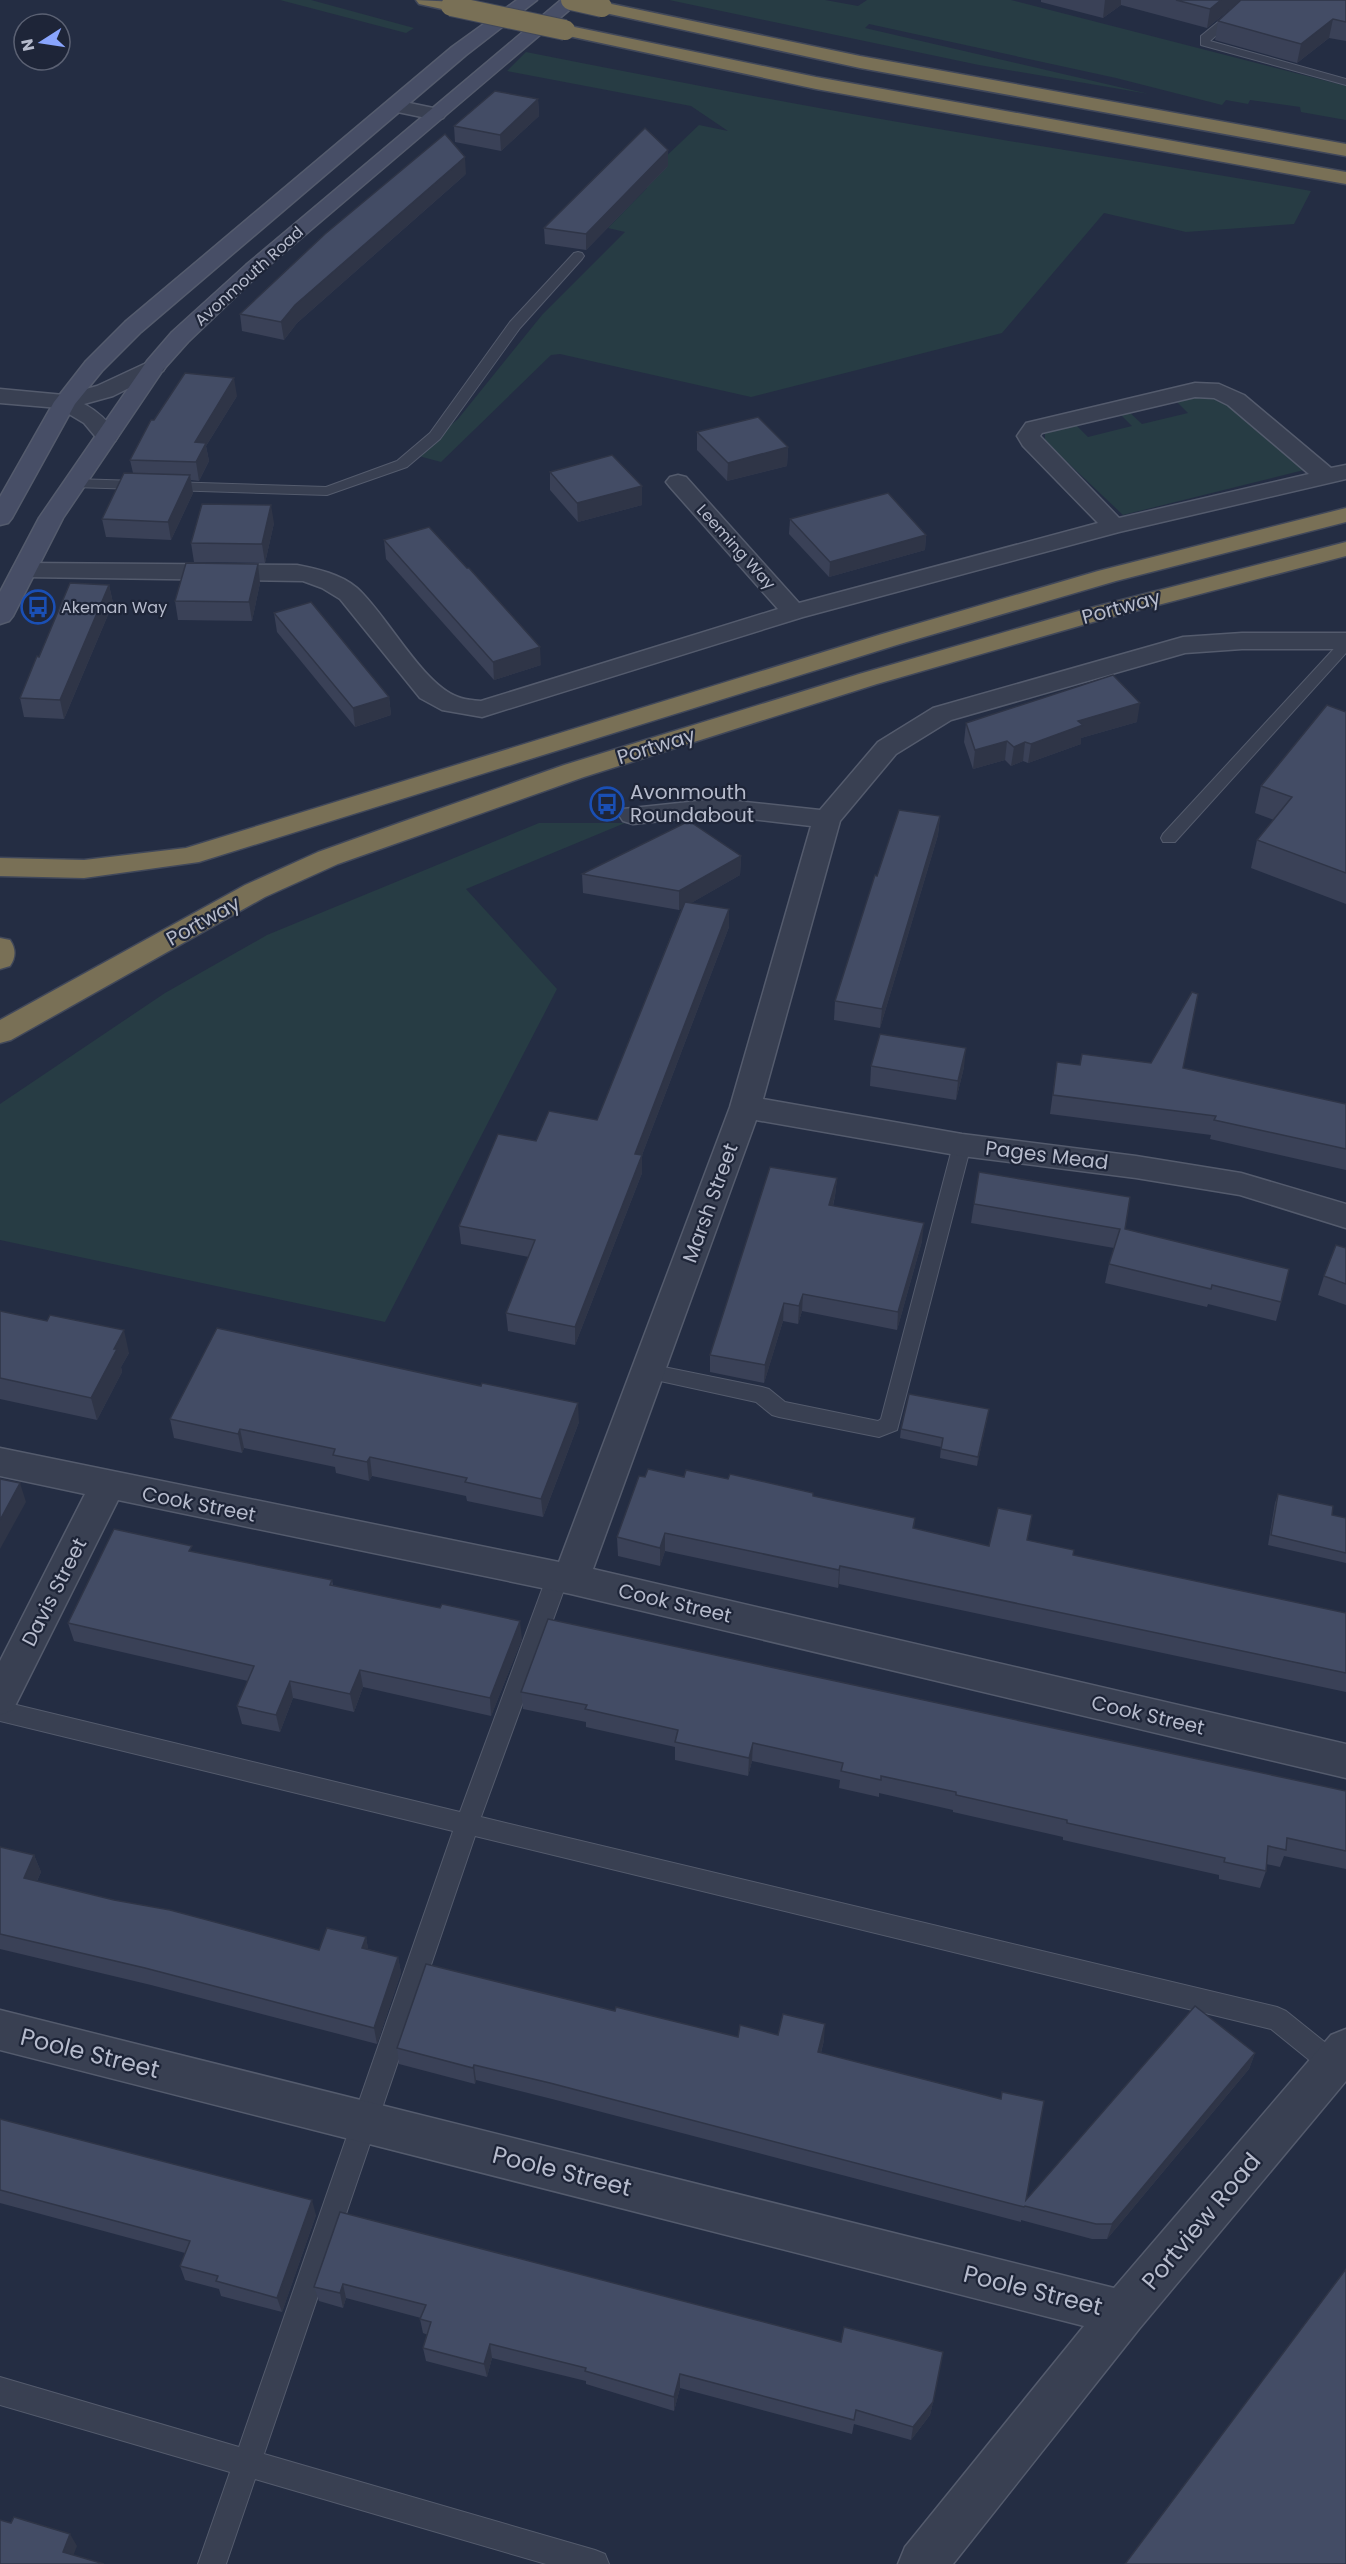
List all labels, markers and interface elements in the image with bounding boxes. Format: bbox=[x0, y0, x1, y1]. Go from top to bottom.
north arrow bbox=[12, 12, 72, 72]
text: N bbox=[15, 37, 40, 53]
street label: Avonmouth Road bbox=[190, 221, 308, 331]
street label: Leeming Way bbox=[691, 499, 781, 595]
street label: Portway bbox=[1079, 583, 1163, 631]
bus stop icon: Akeman Way bbox=[20, 589, 56, 625]
place label: Akeman Way bbox=[61, 596, 167, 619]
street label: Portway bbox=[614, 721, 698, 771]
place label: Avonmouth Roundabout bbox=[630, 778, 754, 829]
bus stop icon: Avonmouth Roundabout bbox=[589, 786, 625, 822]
street label: Portway bbox=[161, 889, 245, 953]
street label: Pages Mead bbox=[984, 1134, 1110, 1176]
street label: Marsh Street bbox=[675, 1139, 745, 1267]
street label: Cook Street bbox=[140, 1479, 258, 1529]
street label: Davis Street bbox=[15, 1533, 93, 1651]
street label: Cook Street bbox=[616, 1576, 734, 1630]
street label: Cook Street bbox=[1089, 1688, 1207, 1742]
street label: Poole Street bbox=[17, 2020, 163, 2086]
street label: Poole Street bbox=[489, 2138, 635, 2204]
street label: Portview Road bbox=[1134, 2145, 1268, 2297]
street label: Poole Street bbox=[960, 2257, 1106, 2323]

